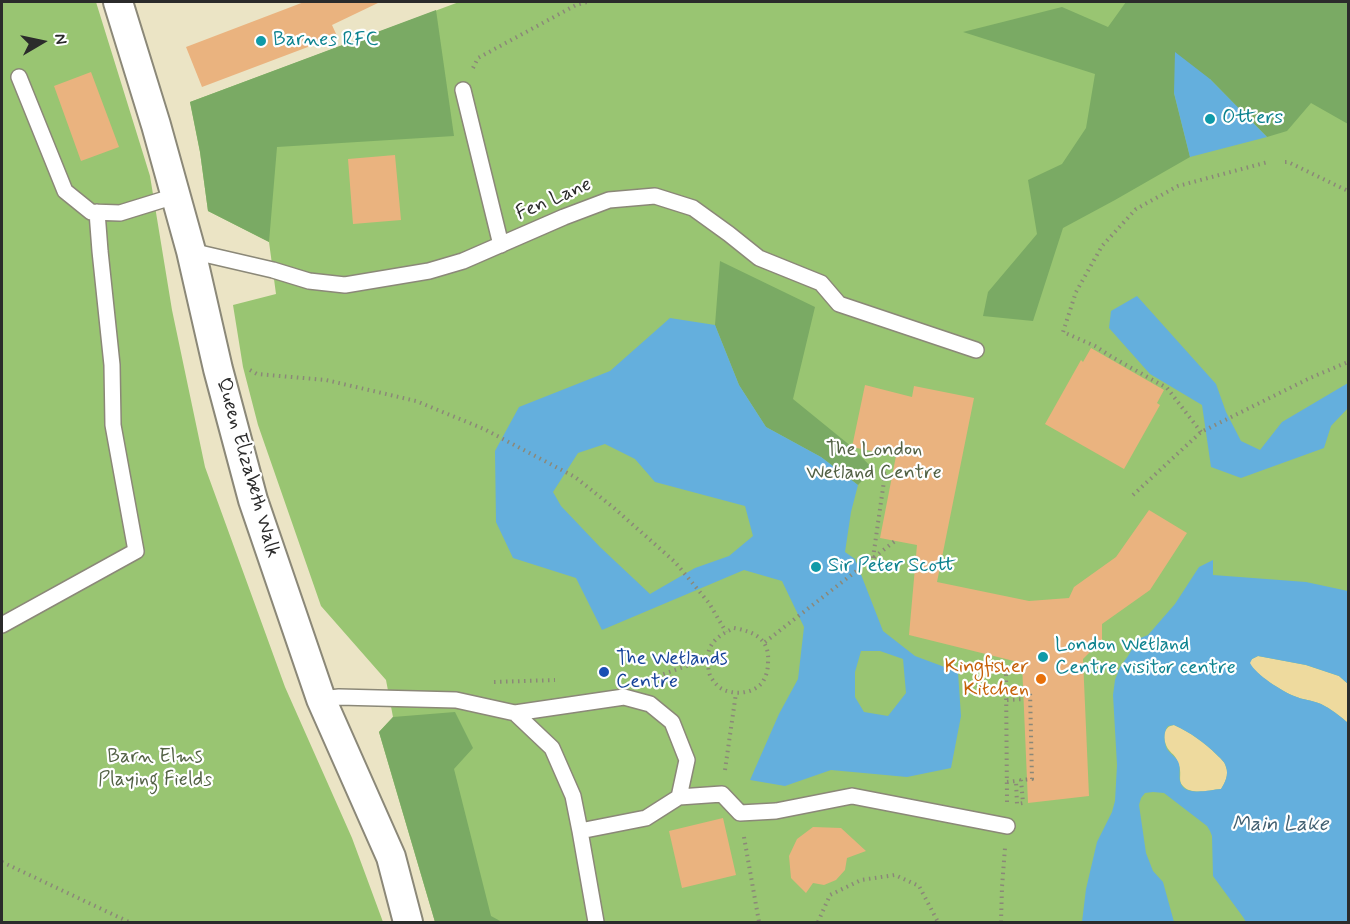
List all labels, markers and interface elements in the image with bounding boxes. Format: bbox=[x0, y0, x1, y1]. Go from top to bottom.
north arrow bbox=[12, 12, 72, 72]
place label: Barnes RFC bbox=[273, 29, 378, 53]
text: N bbox=[49, 32, 71, 46]
marker: Barnes RFC bbox=[254, 34, 268, 48]
place label: Otters bbox=[1222, 107, 1283, 131]
marker: Otters bbox=[1203, 112, 1217, 126]
street label: Fen Lane bbox=[513, 173, 595, 227]
street label: Queen Elizabeth Walk bbox=[210, 375, 284, 561]
park label: The London Wetland Centre bbox=[806, 439, 942, 486]
place label: Sir Peter Scott bbox=[828, 555, 956, 579]
marker: Sir Peter Scott bbox=[809, 560, 823, 574]
place label: London Wetland Centre visitor centre bbox=[1055, 634, 1236, 681]
place label: The Wetlands Centre bbox=[616, 648, 728, 695]
marker: London Wetland Centre visitor centre bbox=[1036, 650, 1050, 664]
place label: Kingfisher Kitchen bbox=[945, 656, 1029, 703]
marker: The Wetlands Centre bbox=[597, 665, 611, 679]
marker: Kingfisher Kitchen bbox=[1034, 672, 1048, 686]
park label: Barn Elms Playing Fields bbox=[98, 746, 212, 793]
water label: Main Lake bbox=[1232, 813, 1328, 839]

